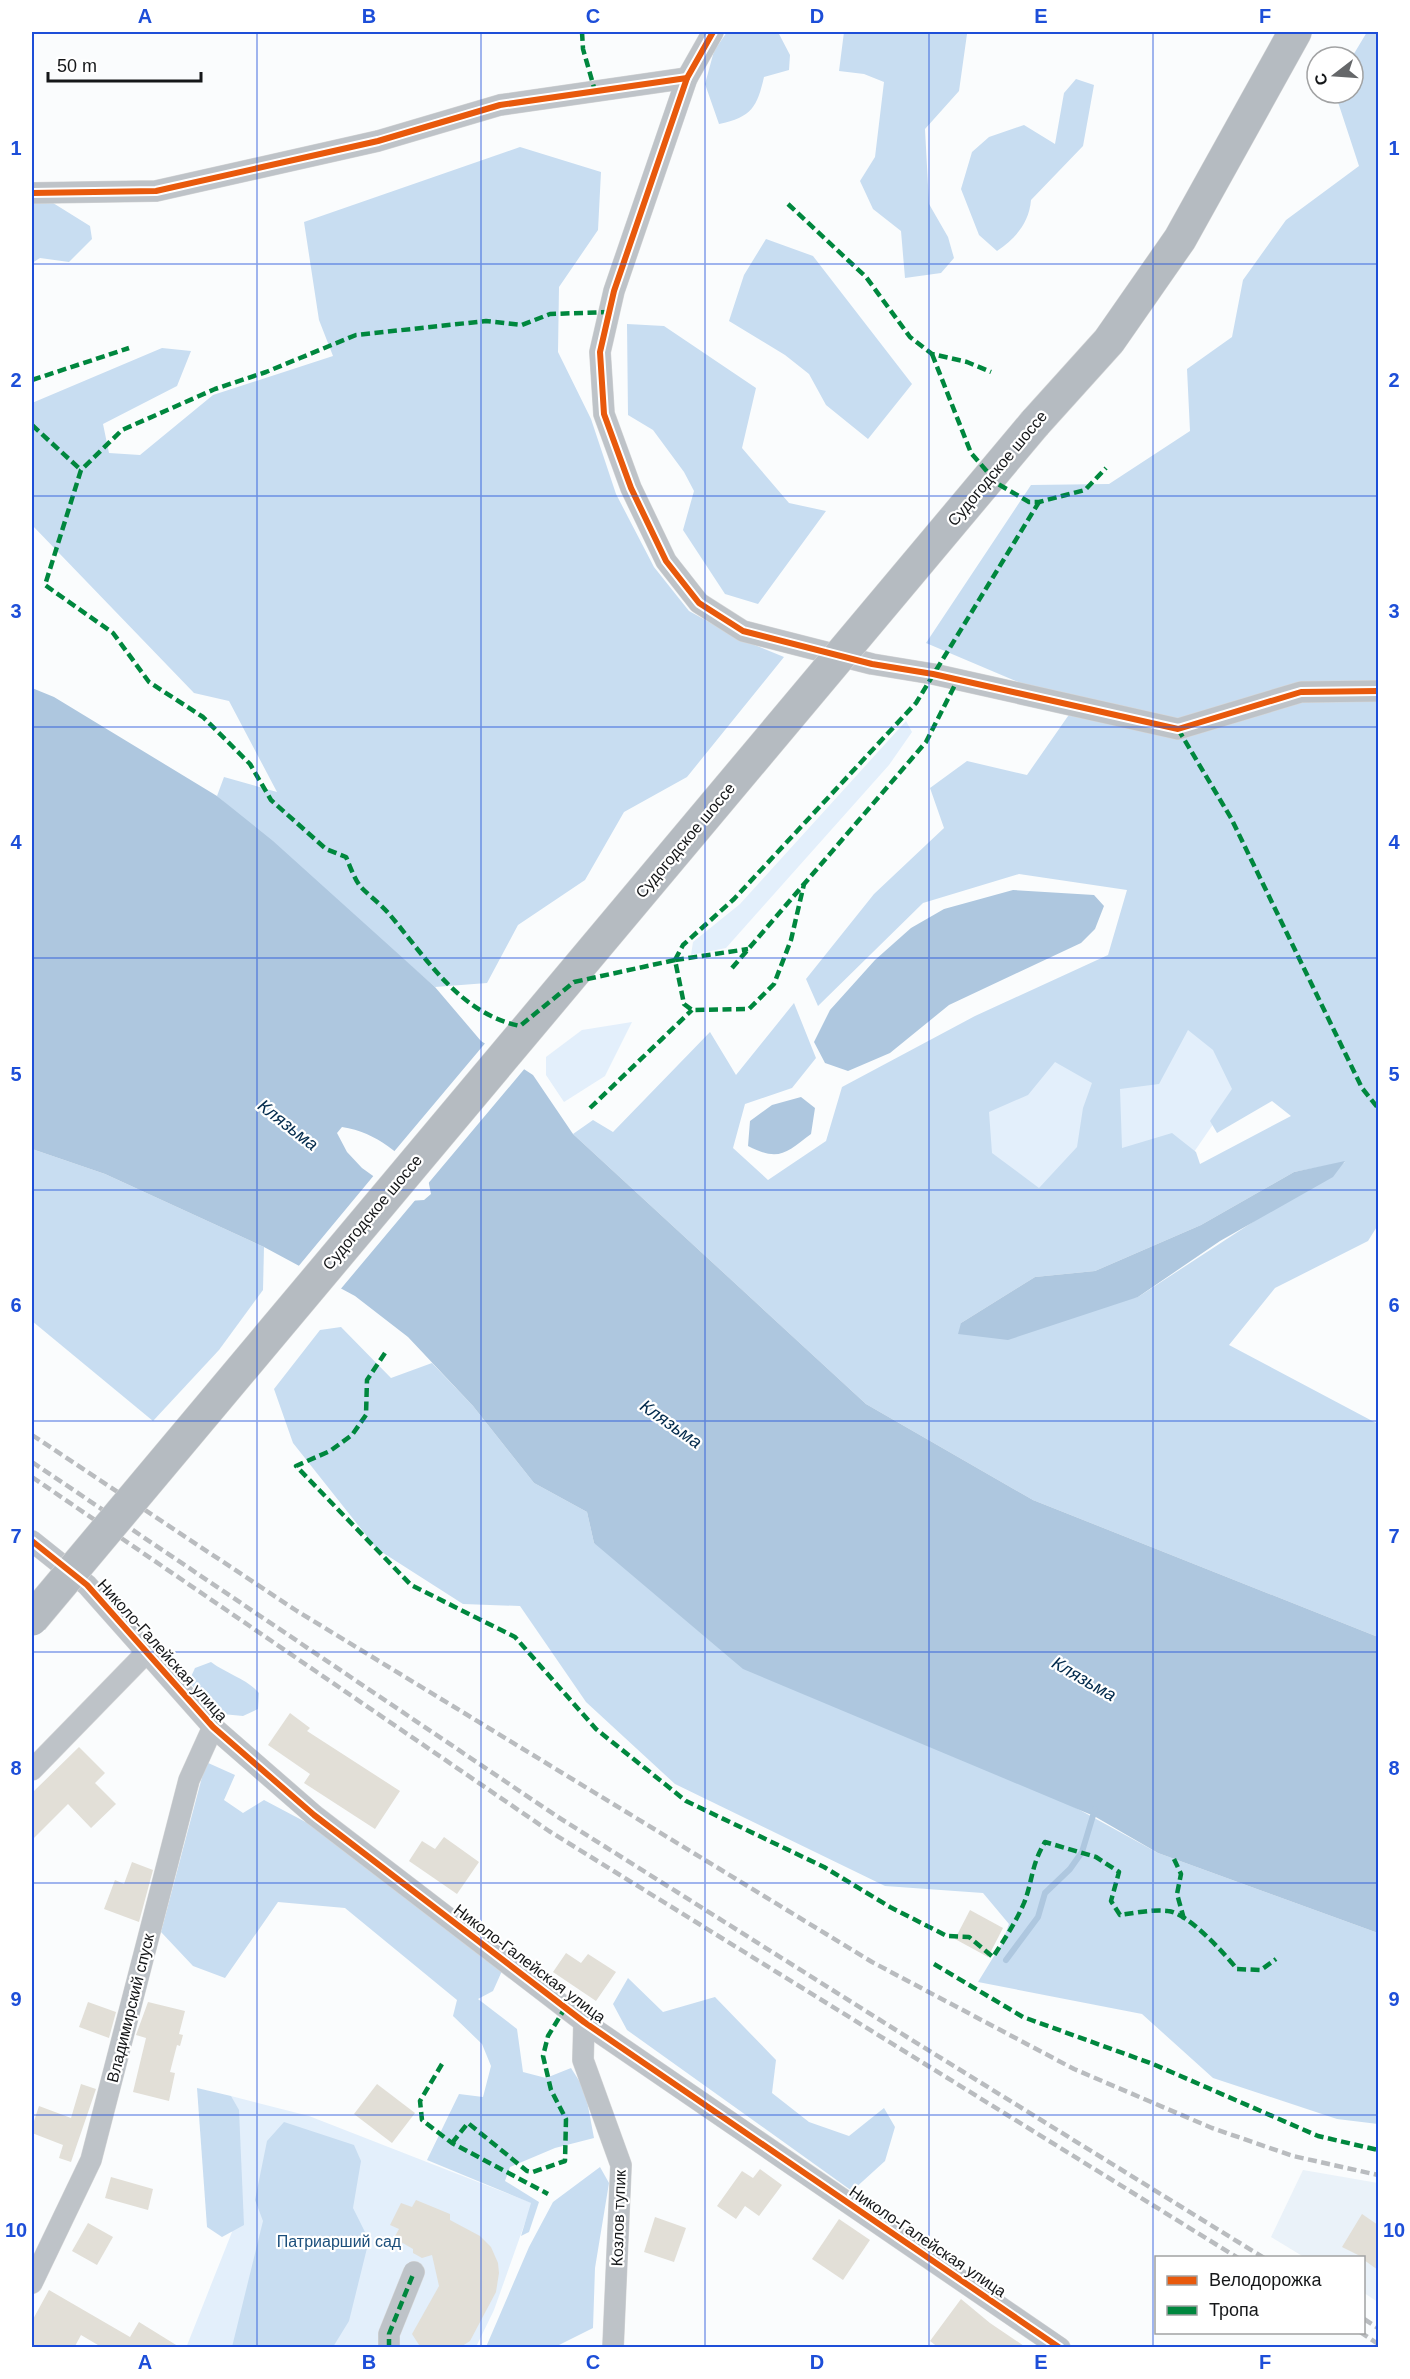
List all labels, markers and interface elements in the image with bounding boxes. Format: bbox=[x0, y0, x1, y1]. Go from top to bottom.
text: A bbox=[138, 5, 152, 27]
text: B bbox=[362, 5, 376, 27]
text: C bbox=[586, 5, 600, 27]
text: D bbox=[810, 5, 824, 27]
text: E bbox=[1034, 5, 1048, 27]
text: F bbox=[1259, 5, 1271, 27]
scale bar bbox=[48, 45, 201, 83]
north arrow bbox=[1305, 45, 1365, 105]
text: 50 m bbox=[57, 56, 97, 76]
text: С bbox=[1311, 71, 1331, 87]
text: 1 bbox=[10, 137, 22, 159]
text: 1 bbox=[1388, 137, 1400, 159]
text: 2 bbox=[10, 369, 22, 391]
text: 2 bbox=[1388, 369, 1400, 391]
street label: Судогодское шоссе bbox=[944, 407, 1050, 529]
text: 3 bbox=[10, 600, 22, 622]
text: 3 bbox=[1388, 600, 1400, 622]
street label: Судогодское шоссе bbox=[632, 779, 738, 901]
text: 4 bbox=[10, 831, 22, 853]
text: 4 bbox=[1388, 831, 1400, 853]
text: 5 bbox=[10, 1063, 22, 1085]
text: 5 bbox=[1388, 1063, 1400, 1085]
water label: Клязьма bbox=[254, 1095, 322, 1155]
street label: Судогодское шоссе bbox=[319, 1151, 425, 1273]
text: 6 bbox=[10, 1294, 22, 1316]
text: 6 bbox=[1388, 1294, 1400, 1316]
water label: Клязьма bbox=[636, 1396, 706, 1452]
text: 7 bbox=[10, 1525, 22, 1547]
text: 7 bbox=[1388, 1525, 1400, 1547]
street label: Николо-Галейская улица bbox=[94, 1576, 231, 1725]
water label: Клязьма bbox=[1048, 1653, 1120, 1705]
text: 8 bbox=[10, 1757, 22, 1779]
text: 8 bbox=[1388, 1757, 1400, 1779]
street label: Николо-Галейская улица bbox=[451, 1901, 609, 2026]
street label: Владимирский спуск bbox=[104, 1931, 157, 2084]
text: 9 bbox=[10, 1988, 22, 2010]
text: 9 bbox=[1388, 1988, 1400, 2010]
street label: Козлов тупик bbox=[608, 2168, 629, 2267]
street label: Николо-Галейская улица bbox=[846, 2183, 1009, 2300]
text: 10 bbox=[5, 2219, 27, 2241]
text: 10 bbox=[1383, 2219, 1405, 2241]
park label: Патриарший сад bbox=[277, 2233, 402, 2250]
legend bbox=[1155, 2256, 1365, 2334]
text: Велодорожка bbox=[1209, 2270, 1322, 2290]
text: Тропа bbox=[1209, 2300, 1260, 2320]
text: A bbox=[138, 2351, 152, 2373]
text: B bbox=[362, 2351, 376, 2373]
text: C bbox=[586, 2351, 600, 2373]
text: D bbox=[810, 2351, 824, 2373]
text: E bbox=[1034, 2351, 1048, 2373]
text: F bbox=[1259, 2351, 1271, 2373]

